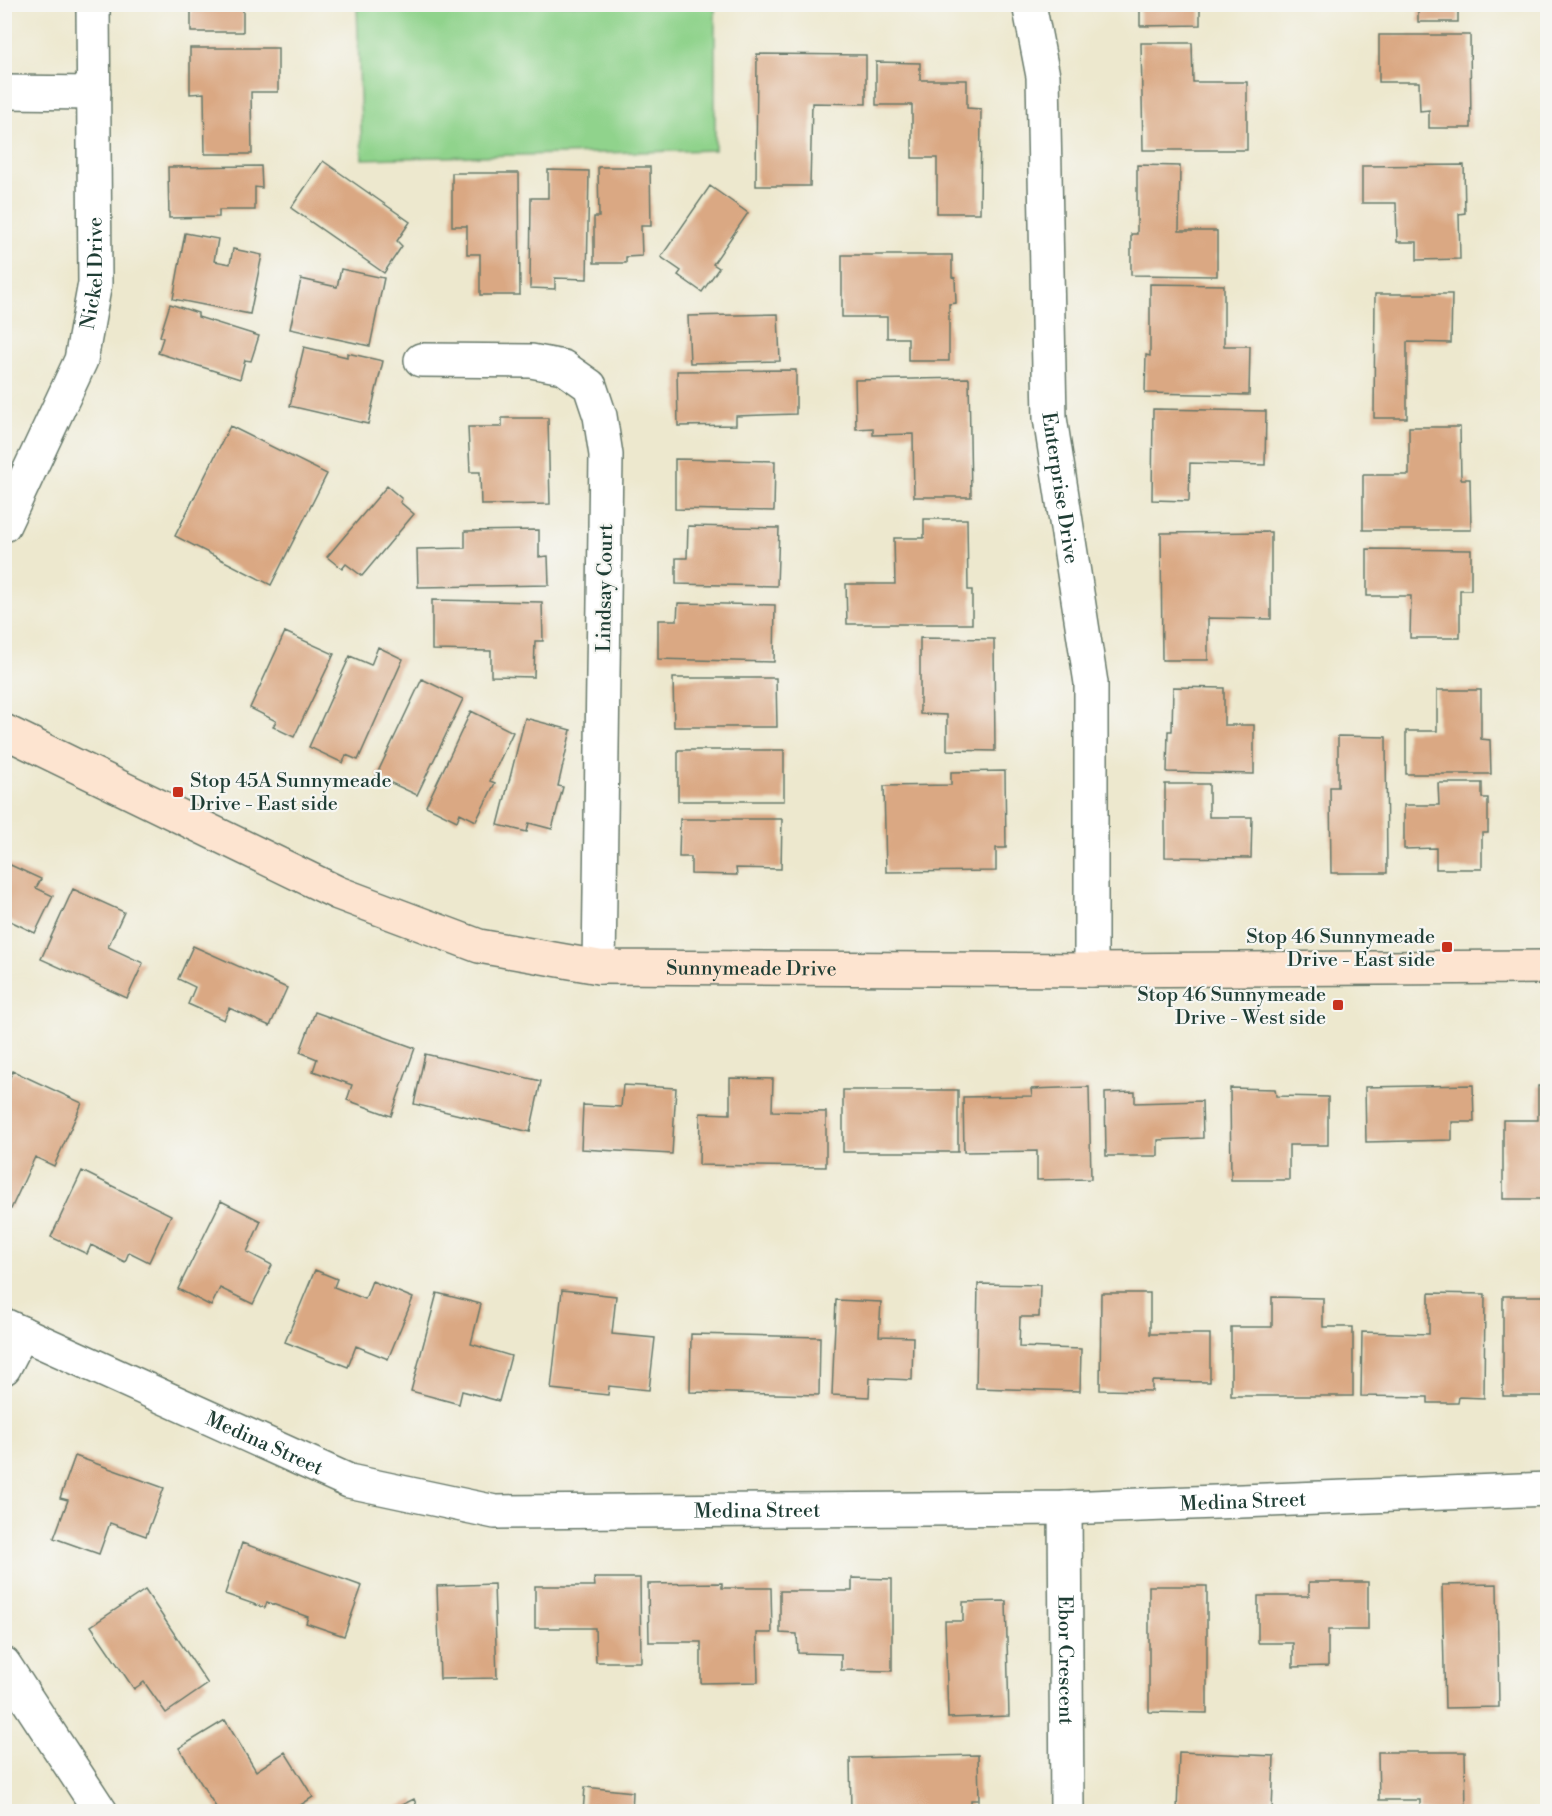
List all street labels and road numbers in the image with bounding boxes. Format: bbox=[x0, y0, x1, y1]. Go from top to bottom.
street label: Nickel Drive bbox=[76, 217, 109, 332]
street label: Enterprise Drive bbox=[1035, 410, 1083, 566]
street label: Lindsay Court bbox=[592, 524, 619, 652]
street label: Sunnymeade Drive bbox=[666, 956, 837, 982]
street label: Medina Street bbox=[201, 1407, 327, 1482]
street label: Medina Street bbox=[1179, 1488, 1307, 1517]
street label: Medina Street bbox=[694, 1499, 820, 1525]
street label: Ebor Crescent bbox=[1052, 1595, 1077, 1725]

